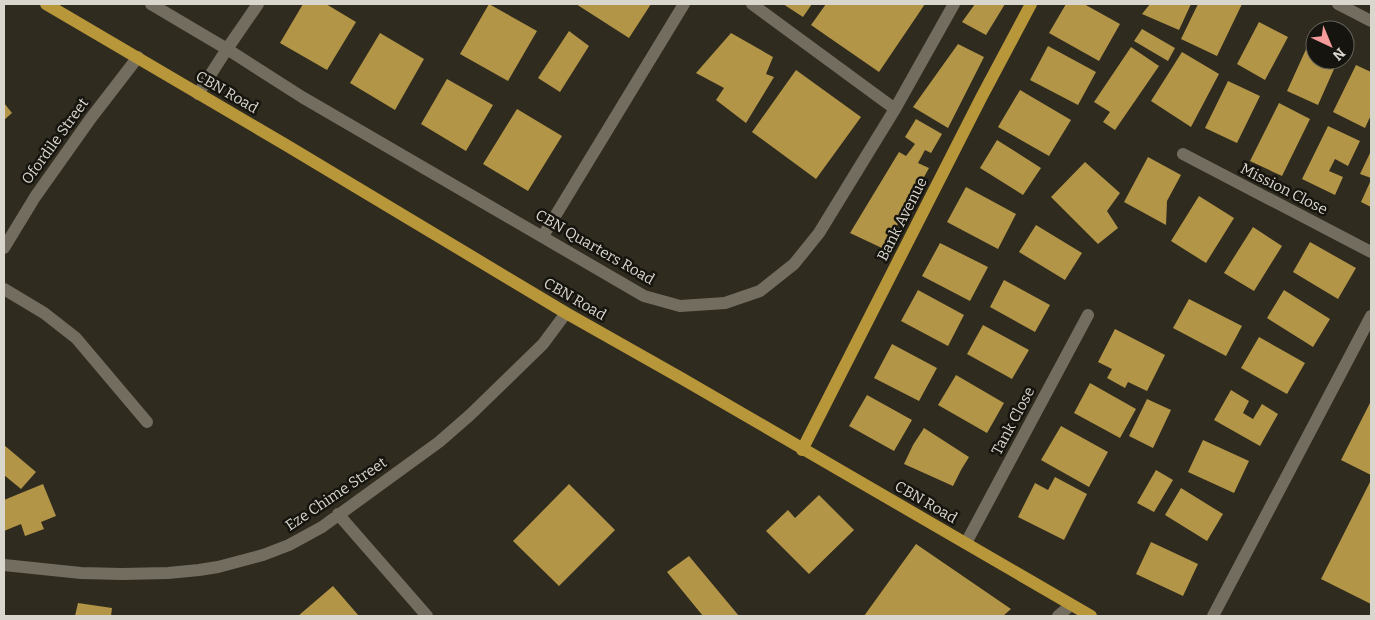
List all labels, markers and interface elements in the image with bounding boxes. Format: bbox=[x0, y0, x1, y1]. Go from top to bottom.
north arrow bbox=[1305, 20, 1355, 70]
text: N bbox=[1329, 44, 1348, 64]
street label: CBN Road bbox=[193, 67, 262, 117]
street label: Ofordile Street bbox=[18, 94, 93, 188]
street label: Mission Close bbox=[1237, 159, 1331, 219]
street label: Bank Avenue bbox=[873, 174, 931, 264]
street label: CBN Quarters Road bbox=[532, 206, 658, 288]
street label: CBN Road bbox=[541, 274, 610, 324]
street label: Tank Close bbox=[988, 384, 1038, 458]
street label: Eze Chime Street bbox=[282, 453, 391, 535]
street label: CBN Road bbox=[892, 477, 961, 527]

